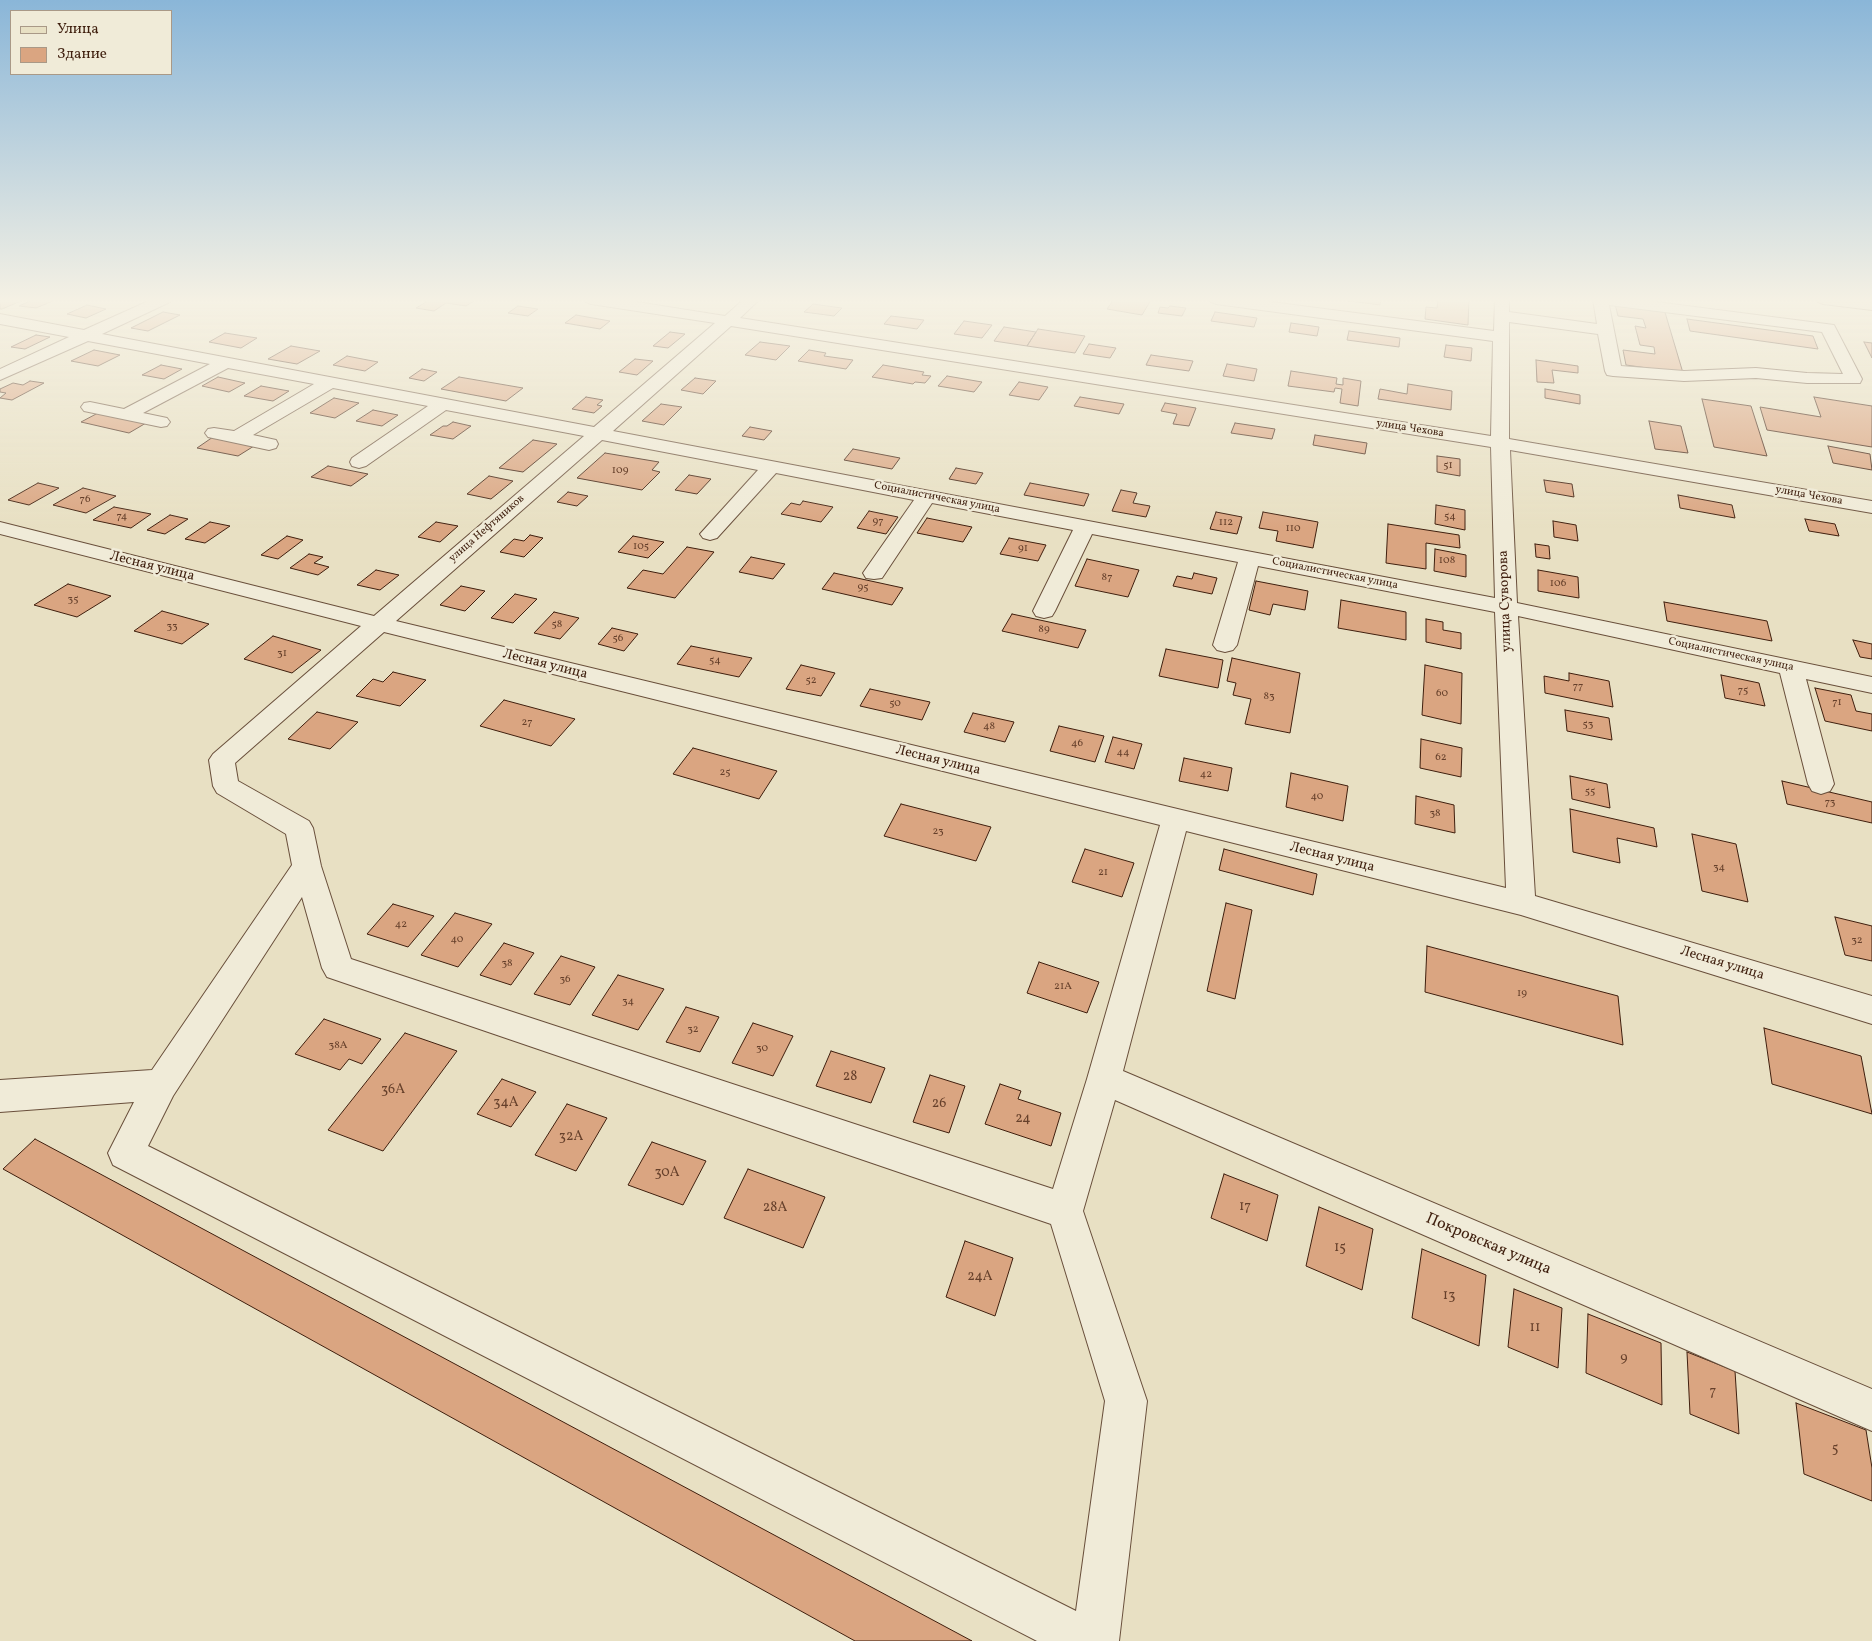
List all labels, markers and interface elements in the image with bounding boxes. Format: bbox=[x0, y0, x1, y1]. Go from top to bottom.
legend bbox=[10, 10, 172, 75]
text: Улица bbox=[57, 19, 99, 40]
text: Здание bbox=[57, 44, 107, 65]
street label: улица Чехова bbox=[1375, 417, 1445, 441]
house number: 51 bbox=[1443, 459, 1453, 473]
house number: 109 bbox=[612, 464, 628, 478]
street label: Социалистическая улица bbox=[873, 479, 1001, 517]
street label: улица Чехова bbox=[1774, 484, 1844, 508]
house number: 76 bbox=[80, 493, 90, 507]
street label: улица Нефтяников bbox=[447, 493, 527, 565]
house number: 74 bbox=[117, 510, 127, 524]
house number: 54 bbox=[1444, 510, 1456, 524]
house number: 97 bbox=[872, 515, 884, 529]
house number: 112 bbox=[1219, 516, 1233, 530]
house number: 110 bbox=[1285, 522, 1301, 536]
house number: 105 bbox=[633, 540, 649, 554]
house number: 91 bbox=[1018, 542, 1028, 556]
street label: Лесная улица bbox=[108, 548, 196, 586]
street label: улица Суворова bbox=[1496, 550, 1516, 652]
house number: 108 bbox=[1439, 554, 1455, 568]
street label: Социалистическая улица bbox=[1271, 555, 1399, 593]
house number: 87 bbox=[1102, 571, 1112, 585]
house number: 106 bbox=[1550, 577, 1566, 591]
house number: 95 bbox=[858, 581, 868, 595]
house number: 35 bbox=[68, 593, 78, 607]
house number: 58 bbox=[552, 618, 562, 632]
house number: 33 bbox=[166, 620, 178, 634]
house number: 89 bbox=[1038, 623, 1050, 637]
house number: 56 bbox=[613, 632, 623, 646]
street label: Социалистическая улица bbox=[1667, 635, 1795, 675]
street label: Лесная улица bbox=[501, 646, 589, 684]
house number: 31 bbox=[277, 647, 287, 661]
house number: 54 bbox=[709, 654, 721, 668]
house number: 52 bbox=[805, 674, 817, 688]
house number: 77 bbox=[1573, 680, 1583, 694]
house number: 75 bbox=[1738, 684, 1748, 698]
house number: 60 bbox=[1436, 687, 1448, 701]
house number: 83 bbox=[1263, 690, 1275, 704]
house number: 71 bbox=[1832, 696, 1842, 710]
house number: 50 bbox=[889, 697, 901, 711]
house number: 27 bbox=[522, 716, 532, 730]
house number: 53 bbox=[1583, 718, 1593, 732]
house number: 48 bbox=[983, 720, 995, 734]
house number: 46 bbox=[1071, 737, 1083, 751]
street label: Лесная улица bbox=[894, 742, 982, 780]
house number: 44 bbox=[1116, 746, 1130, 760]
house number: 62 bbox=[1435, 751, 1447, 765]
house number: 25 bbox=[719, 766, 731, 780]
house number: 42 bbox=[1200, 768, 1212, 782]
house number: 55 bbox=[1585, 785, 1595, 799]
house number: 40 bbox=[1311, 790, 1323, 804]
house number: 73 bbox=[1825, 796, 1835, 810]
house number: 38 bbox=[1429, 807, 1441, 821]
house number: 23 bbox=[932, 825, 944, 839]
street label: Лесная улица bbox=[1288, 839, 1376, 877]
house number: 34 bbox=[1713, 861, 1725, 875]
house number: 21 bbox=[1098, 866, 1108, 880]
house number: 42 bbox=[395, 918, 407, 932]
house number: 40 bbox=[451, 933, 463, 947]
house number: 32 bbox=[1851, 934, 1863, 948]
street label: Лесная улица bbox=[1678, 943, 1766, 985]
house number: 38 bbox=[501, 957, 513, 971]
house number: 36 bbox=[559, 973, 571, 987]
house number: 21А bbox=[1054, 980, 1072, 994]
house number: 19 bbox=[1517, 987, 1527, 1001]
house number: 34 bbox=[622, 995, 634, 1009]
house number: 32 bbox=[687, 1023, 699, 1037]
house number: 38А bbox=[329, 1039, 347, 1053]
house number: 30 bbox=[756, 1042, 768, 1056]
house number: 28 bbox=[843, 1069, 857, 1085]
house number: 36А bbox=[381, 1082, 405, 1098]
house number: 34А bbox=[493, 1095, 519, 1111]
house number: 26 bbox=[932, 1096, 946, 1112]
house number: 24 bbox=[1015, 1111, 1031, 1127]
house number: 32А bbox=[559, 1129, 583, 1145]
house number: 30А bbox=[654, 1165, 680, 1181]
house number: 17 bbox=[1239, 1199, 1251, 1215]
house number: 28А bbox=[763, 1200, 787, 1216]
street label: Покровская улица bbox=[1422, 1210, 1554, 1280]
house number: 15 bbox=[1334, 1240, 1346, 1256]
house number: 24А bbox=[967, 1269, 993, 1285]
house number: 13 bbox=[1443, 1288, 1455, 1304]
house number: 11 bbox=[1530, 1320, 1540, 1336]
house number: 9 bbox=[1620, 1350, 1628, 1366]
house number: 7 bbox=[1710, 1384, 1716, 1400]
house number: 5 bbox=[1832, 1441, 1838, 1457]

